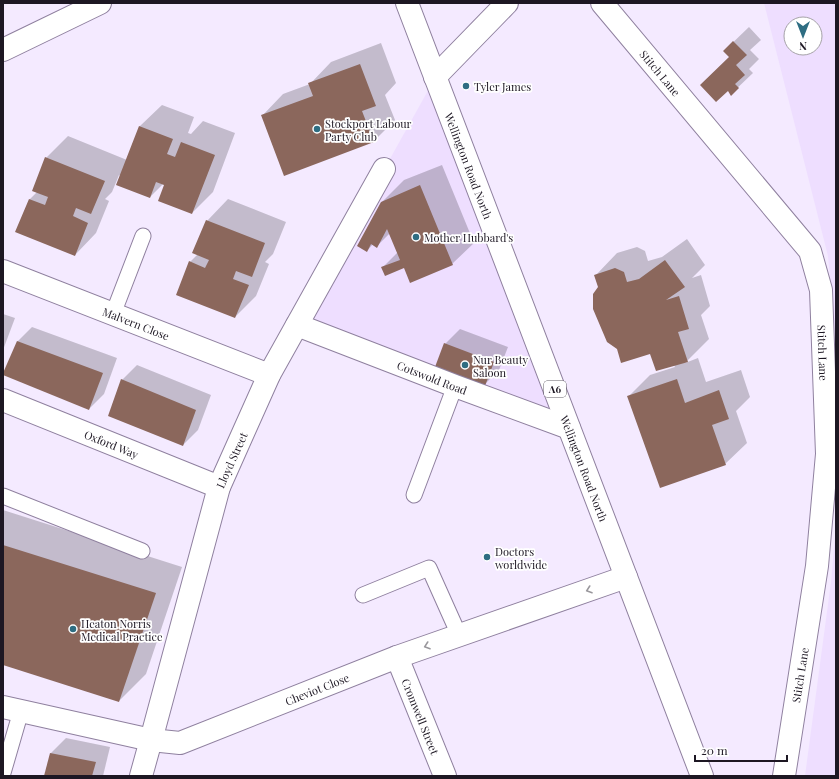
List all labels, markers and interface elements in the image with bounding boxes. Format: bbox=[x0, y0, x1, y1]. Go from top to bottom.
north arrow bbox=[783, 16, 823, 56]
text: N bbox=[799, 39, 807, 54]
street label: Stitch Lane bbox=[637, 47, 684, 99]
place label: Tyler James bbox=[474, 79, 531, 94]
marker: Tyler James bbox=[461, 81, 471, 91]
street label: Wellington Road North bbox=[442, 109, 496, 221]
place label: Stockport Labour Party Club bbox=[325, 116, 412, 144]
marker: Stockport Labour Party Club bbox=[312, 124, 322, 134]
place label: Mother Hubbard's bbox=[424, 230, 513, 245]
marker: Mother Hubbard's bbox=[411, 232, 421, 242]
street label: Malvern Close bbox=[101, 303, 172, 343]
street label: Stitch Lane bbox=[815, 325, 832, 381]
place label: Nur Beauty Saloon bbox=[473, 352, 529, 380]
street label: Cotswold Road bbox=[395, 357, 470, 398]
marker: Nur Beauty Saloon bbox=[460, 360, 470, 370]
road number: A6 bbox=[544, 381, 566, 397]
street label: Wellington Road North bbox=[557, 412, 612, 524]
street label: Oxford Way bbox=[82, 426, 141, 462]
street label: Lloyd Street bbox=[212, 430, 250, 490]
place label: Doctors worldwide bbox=[495, 544, 548, 572]
marker: Doctors worldwide bbox=[482, 552, 492, 562]
one-way arrow bbox=[586, 585, 593, 594]
place label: Heaton Norris Medical Practice bbox=[81, 616, 163, 644]
marker: Heaton Norris Medical Practice bbox=[68, 624, 78, 634]
one-way arrow bbox=[423, 642, 430, 650]
street label: Stitch Lane bbox=[788, 646, 812, 704]
street label: Cheviot Close bbox=[283, 669, 352, 708]
street label: Cromwell Street bbox=[399, 676, 443, 757]
scale bar bbox=[695, 737, 787, 763]
text: 20 m bbox=[701, 742, 728, 758]

